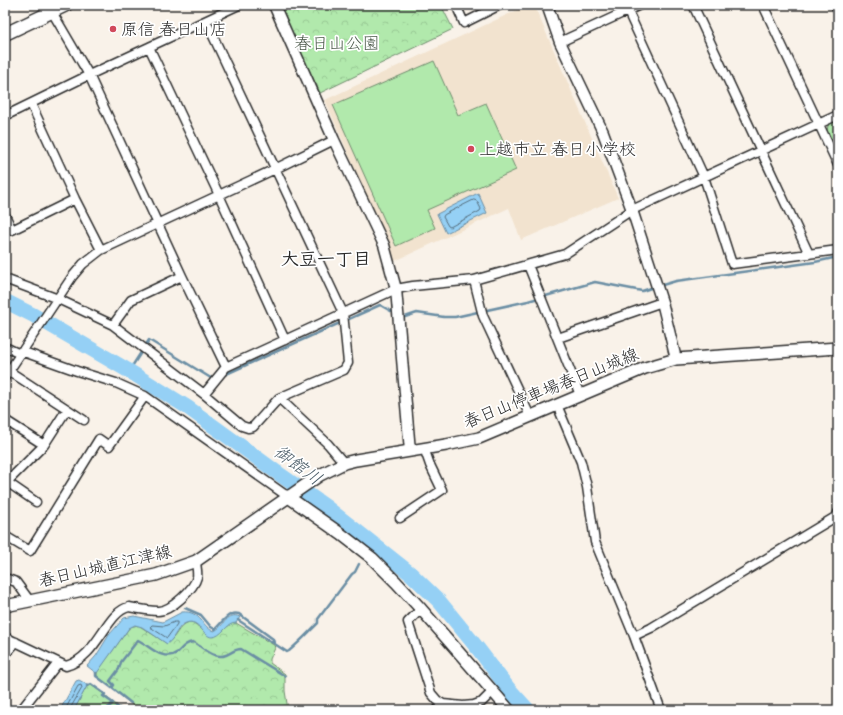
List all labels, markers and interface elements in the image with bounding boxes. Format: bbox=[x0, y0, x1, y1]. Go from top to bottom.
place label: 原信 春日山店 bbox=[121, 19, 227, 40]
marker: 原信 春日山店 bbox=[108, 24, 118, 34]
park label: 春日山公園 bbox=[295, 33, 380, 54]
place label: 上越市立 春日小学校 bbox=[479, 139, 636, 160]
marker: 上越市立 春日小学校 bbox=[466, 144, 476, 154]
district label: 大豆一丁目 bbox=[281, 248, 371, 270]
street label: 春日山停車場春日山城線 bbox=[460, 343, 642, 433]
water label: 御館川 bbox=[270, 440, 326, 490]
street label: 春日山城直江津線 bbox=[36, 540, 174, 592]

